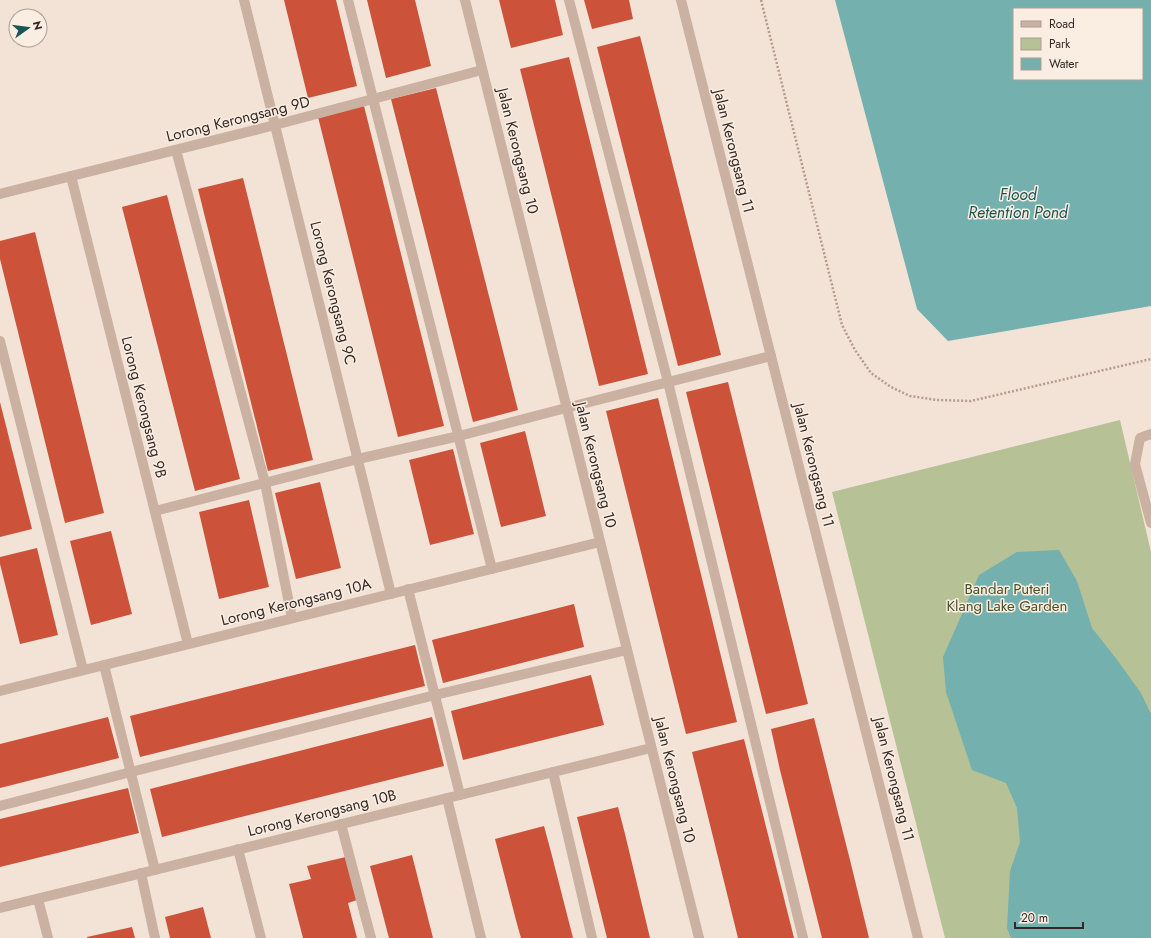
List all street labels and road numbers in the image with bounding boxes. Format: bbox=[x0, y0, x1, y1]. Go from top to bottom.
street label: Jalan Kerongsang 10 bbox=[491, 84, 544, 216]
street label: Jalan Kerongsang 11 bbox=[708, 85, 760, 215]
street label: Lorong Kerongsang 9D bbox=[164, 91, 312, 147]
street label: Lorong Kerongsang 9C bbox=[305, 219, 361, 367]
street label: Lorong Kerongsang 9B bbox=[116, 334, 172, 480]
street label: Jalan Kerongsang 10 bbox=[569, 398, 622, 530]
street label: Jalan Kerongsang 11 bbox=[788, 399, 840, 529]
street label: Lorong Kerongsang 10A bbox=[219, 573, 374, 631]
street label: Jalan Kerongsang 10 bbox=[648, 713, 701, 845]
street label: Jalan Kerongsang 11 bbox=[868, 713, 920, 843]
street label: Lorong Kerongsang 10B bbox=[245, 784, 399, 842]

